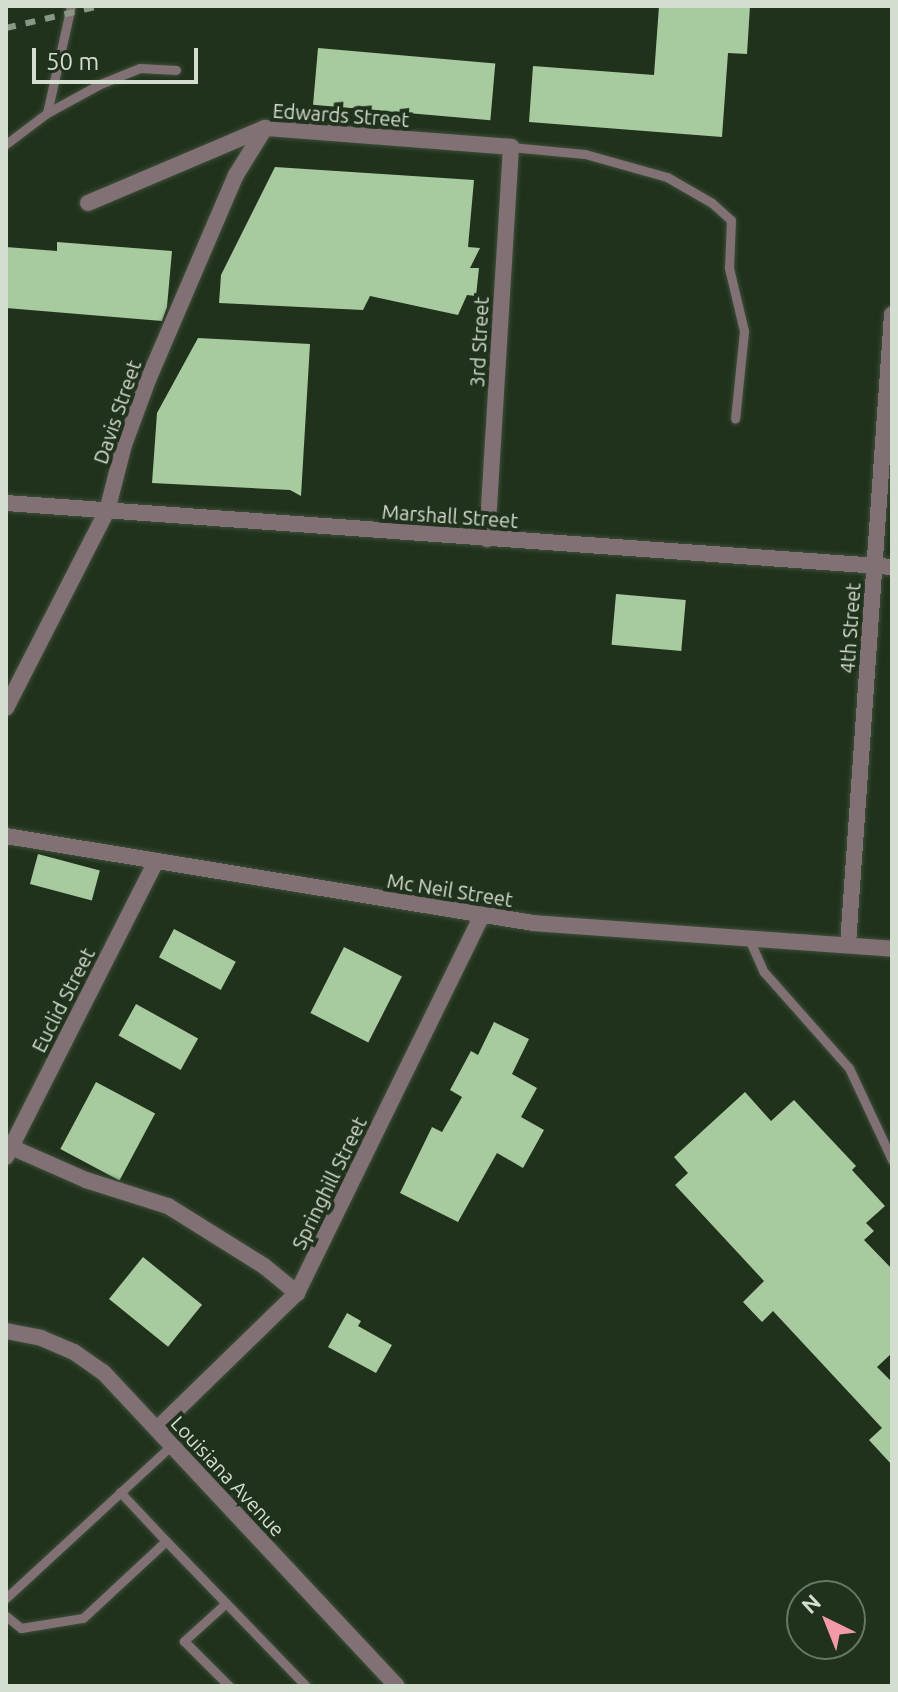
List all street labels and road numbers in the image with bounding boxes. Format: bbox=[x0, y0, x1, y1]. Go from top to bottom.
street label: Edwards Street bbox=[272, 98, 410, 132]
street label: 3rd Street bbox=[465, 296, 493, 388]
street label: Davis Street bbox=[88, 357, 146, 467]
street label: Marshall Street bbox=[381, 499, 519, 533]
street label: 4th Street bbox=[835, 582, 865, 674]
street label: Mc Neil Street bbox=[385, 868, 515, 912]
street label: Euclid Street bbox=[26, 944, 100, 1056]
street label: Springhill Street bbox=[286, 1113, 372, 1253]
street label: Louisiana Avenue bbox=[166, 1411, 290, 1541]

